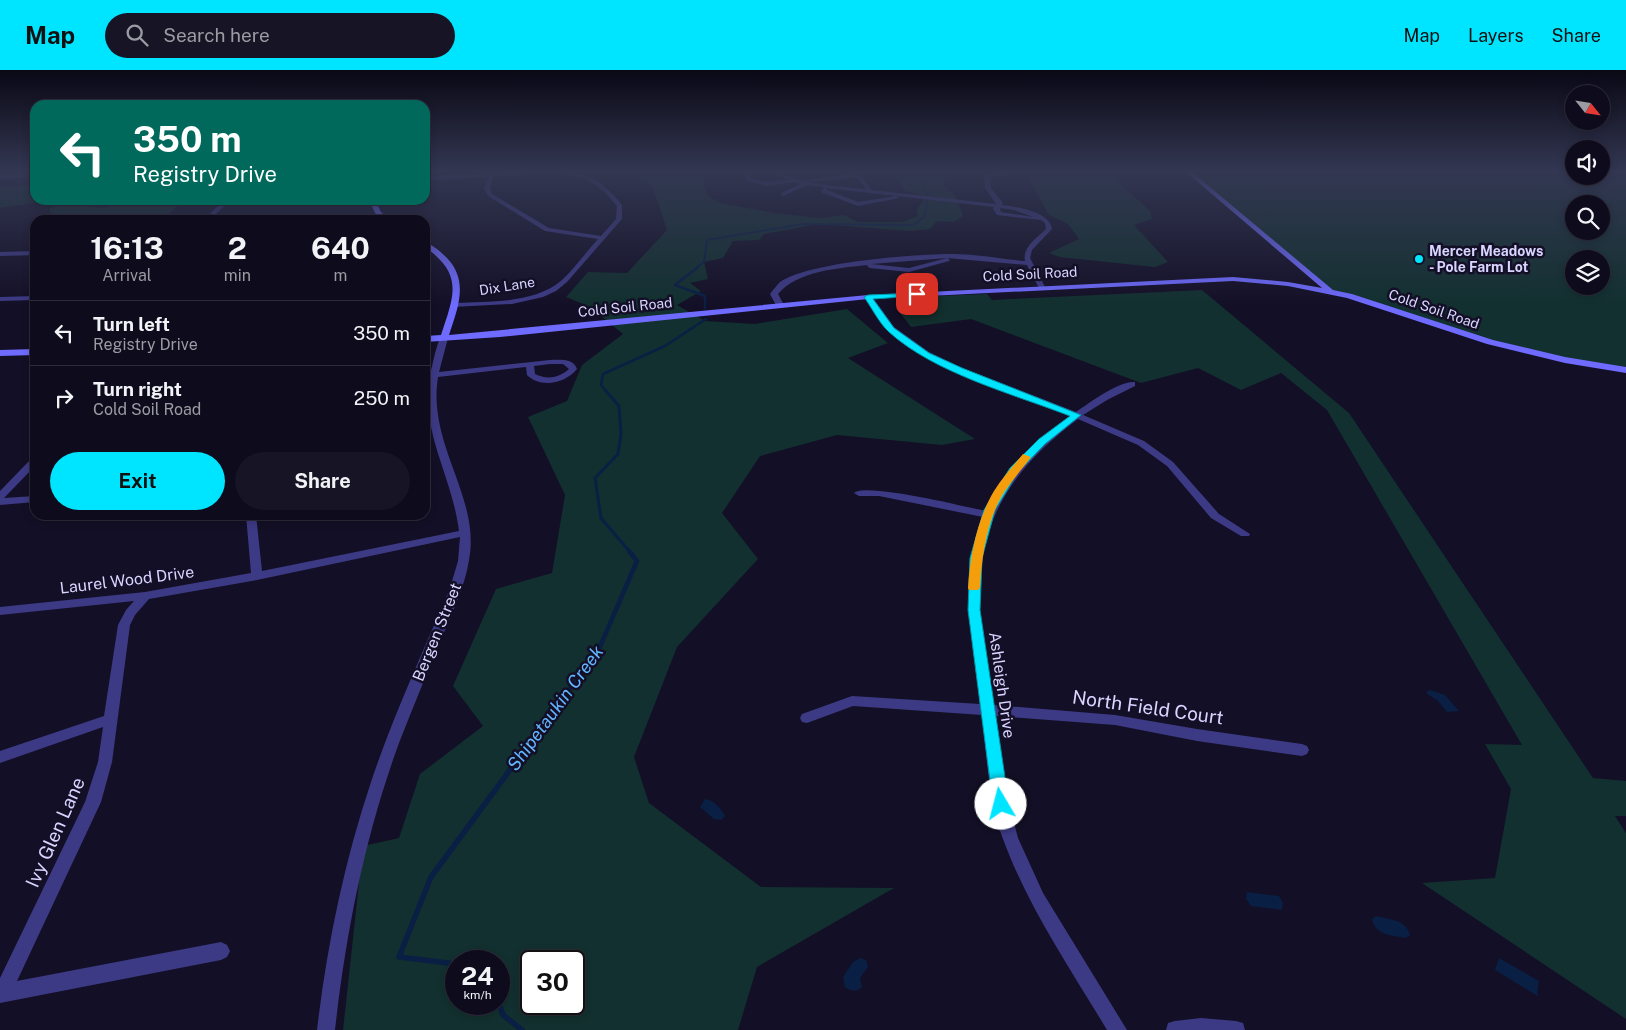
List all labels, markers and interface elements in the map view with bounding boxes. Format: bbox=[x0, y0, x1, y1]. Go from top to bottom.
search box bbox=[105, 13, 455, 58]
text: Map bbox=[25, 21, 75, 49]
icon: search bbox=[123, 21, 151, 49]
text: Search here bbox=[163, 24, 270, 46]
text: Map bbox=[1404, 25, 1440, 46]
text: Layers bbox=[1468, 25, 1524, 46]
text: Share bbox=[1552, 25, 1601, 46]
north arrow bbox=[1565, 85, 1610, 130]
map controls bbox=[1565, 85, 1610, 295]
text: 350 m bbox=[133, 119, 242, 160]
icon: left bbox=[50, 120, 115, 185]
button: sound bbox=[1565, 140, 1610, 185]
text: Registry Drive bbox=[133, 161, 277, 187]
button: search bbox=[1565, 195, 1610, 240]
text: 16:13 bbox=[90, 230, 164, 266]
text: 2 bbox=[228, 230, 247, 266]
text: 640 bbox=[311, 230, 370, 266]
place label: Mercer Meadows - Pole Farm Lot bbox=[1429, 243, 1543, 275]
button: layers bbox=[1565, 250, 1610, 295]
marker: Mercer Meadows - Pole Farm Lot bbox=[1413, 253, 1425, 265]
street label: Cold Soil Road bbox=[982, 264, 1078, 284]
text: Arrival bbox=[102, 266, 152, 285]
text: min bbox=[224, 266, 251, 285]
text: m bbox=[334, 266, 347, 285]
pin bbox=[896, 273, 938, 315]
street label: Dix Lane bbox=[478, 274, 536, 298]
icon: arrive bbox=[903, 280, 931, 308]
street label: Cold Soil Road bbox=[1387, 286, 1481, 332]
street label: Cold Soil Road bbox=[577, 294, 673, 320]
text: Turn left bbox=[93, 313, 170, 335]
icon: left bbox=[50, 319, 78, 347]
text: 350 m bbox=[353, 322, 410, 344]
text: Registry Drive bbox=[93, 335, 198, 354]
text: Turn right bbox=[93, 378, 182, 400]
icon: right bbox=[50, 384, 78, 412]
text: 250 m bbox=[354, 387, 410, 409]
text: Cold Soil Road bbox=[93, 400, 201, 419]
button: Exit bbox=[50, 452, 225, 510]
button: Share bbox=[235, 452, 410, 510]
street label: Laurel Wood Drive bbox=[59, 562, 195, 598]
street label: Bergen Street bbox=[409, 580, 465, 684]
street label: Ashleigh Drive bbox=[985, 631, 1019, 739]
water label: Shipetaukin Creek bbox=[503, 641, 608, 775]
street label: North Field Court bbox=[1071, 685, 1225, 729]
street label: Ivy Glen Lane bbox=[21, 773, 89, 891]
position arrow bbox=[974, 777, 1026, 829]
speed limit sign: 30 bbox=[520, 950, 585, 1015]
text: 24 bbox=[461, 961, 494, 991]
text: km/h bbox=[463, 988, 492, 1002]

